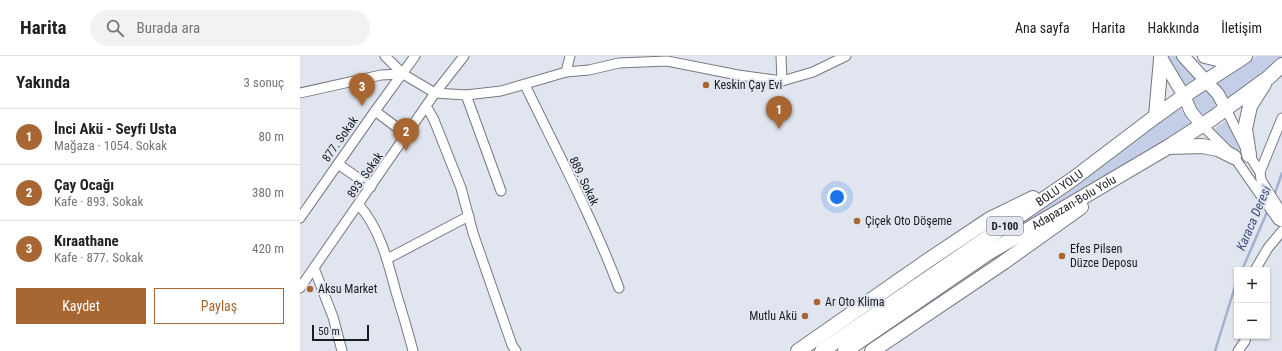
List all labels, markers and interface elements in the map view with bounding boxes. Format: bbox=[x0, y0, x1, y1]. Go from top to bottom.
search box bbox=[90, 10, 370, 46]
text: Harita bbox=[20, 16, 66, 39]
icon: search bbox=[104, 17, 126, 39]
text: Burada ara bbox=[136, 19, 200, 37]
text: Ana sayfa bbox=[1015, 20, 1070, 36]
text: Harita bbox=[1092, 20, 1125, 36]
text: Hakkında bbox=[1147, 20, 1199, 36]
text: İletişim bbox=[1221, 20, 1262, 36]
text: Yakında bbox=[16, 72, 70, 92]
pin: 3 bbox=[349, 73, 375, 106]
text: 3 sonuç bbox=[244, 75, 284, 90]
place label: Keskin Çay Evi bbox=[714, 78, 782, 92]
marker: Keskin Çay Evi bbox=[701, 80, 711, 90]
pin: 1 bbox=[766, 96, 792, 129]
street label: 877. Sokak bbox=[319, 113, 361, 165]
pin: 2 bbox=[393, 118, 419, 151]
text: İnci Akü - Seyfi Usta bbox=[54, 120, 177, 138]
text: 1 bbox=[26, 129, 32, 144]
text: 80 m bbox=[258, 129, 284, 144]
text: Mağaza · 1054. Sokak bbox=[54, 138, 167, 153]
street label: 893. Sokak bbox=[344, 149, 386, 201]
street label: 889. Sokak bbox=[566, 154, 602, 208]
street label: BOLU YOLU bbox=[1033, 167, 1086, 209]
street label: Adapazarı-Bolu Yolu bbox=[1029, 172, 1119, 233]
text: Çay Ocağı bbox=[54, 176, 114, 194]
water label: Karaca Deresi bbox=[1233, 184, 1274, 253]
text: 2 bbox=[26, 185, 32, 200]
text: 380 m bbox=[252, 185, 284, 200]
your location bbox=[827, 187, 847, 207]
text: Kafe · 893. Sokak bbox=[54, 194, 143, 209]
place label: Çiçek Oto Döşeme bbox=[865, 214, 952, 228]
marker: Çiçek Oto Döşeme bbox=[852, 216, 862, 226]
road number: D-100 bbox=[987, 217, 1023, 235]
text: Kıraathane bbox=[54, 232, 119, 250]
text: 3 bbox=[26, 241, 32, 256]
text: 420 m bbox=[252, 241, 284, 256]
place label: Efes Pilsen Düzce Deposu bbox=[1070, 242, 1138, 270]
text: Kafe · 877. Sokak bbox=[54, 250, 143, 265]
marker: Efes Pilsen Düzce Deposu bbox=[1057, 251, 1067, 261]
map controls bbox=[1234, 267, 1270, 339]
button: + bbox=[1234, 267, 1270, 303]
place label: Aksu Market bbox=[318, 282, 378, 296]
marker: Aksu Market bbox=[305, 284, 315, 294]
button: Kaydet bbox=[16, 288, 146, 324]
button: Paylaş bbox=[154, 288, 284, 324]
place label: Ar Oto Klima bbox=[825, 295, 885, 309]
marker: Ar Oto Klima bbox=[812, 297, 822, 307]
button: − bbox=[1234, 303, 1270, 339]
place label: Mutlu Akü bbox=[749, 309, 797, 323]
marker: Mutlu Akü bbox=[800, 311, 810, 321]
scale bar bbox=[312, 323, 369, 342]
text: 50 m bbox=[318, 325, 340, 338]

